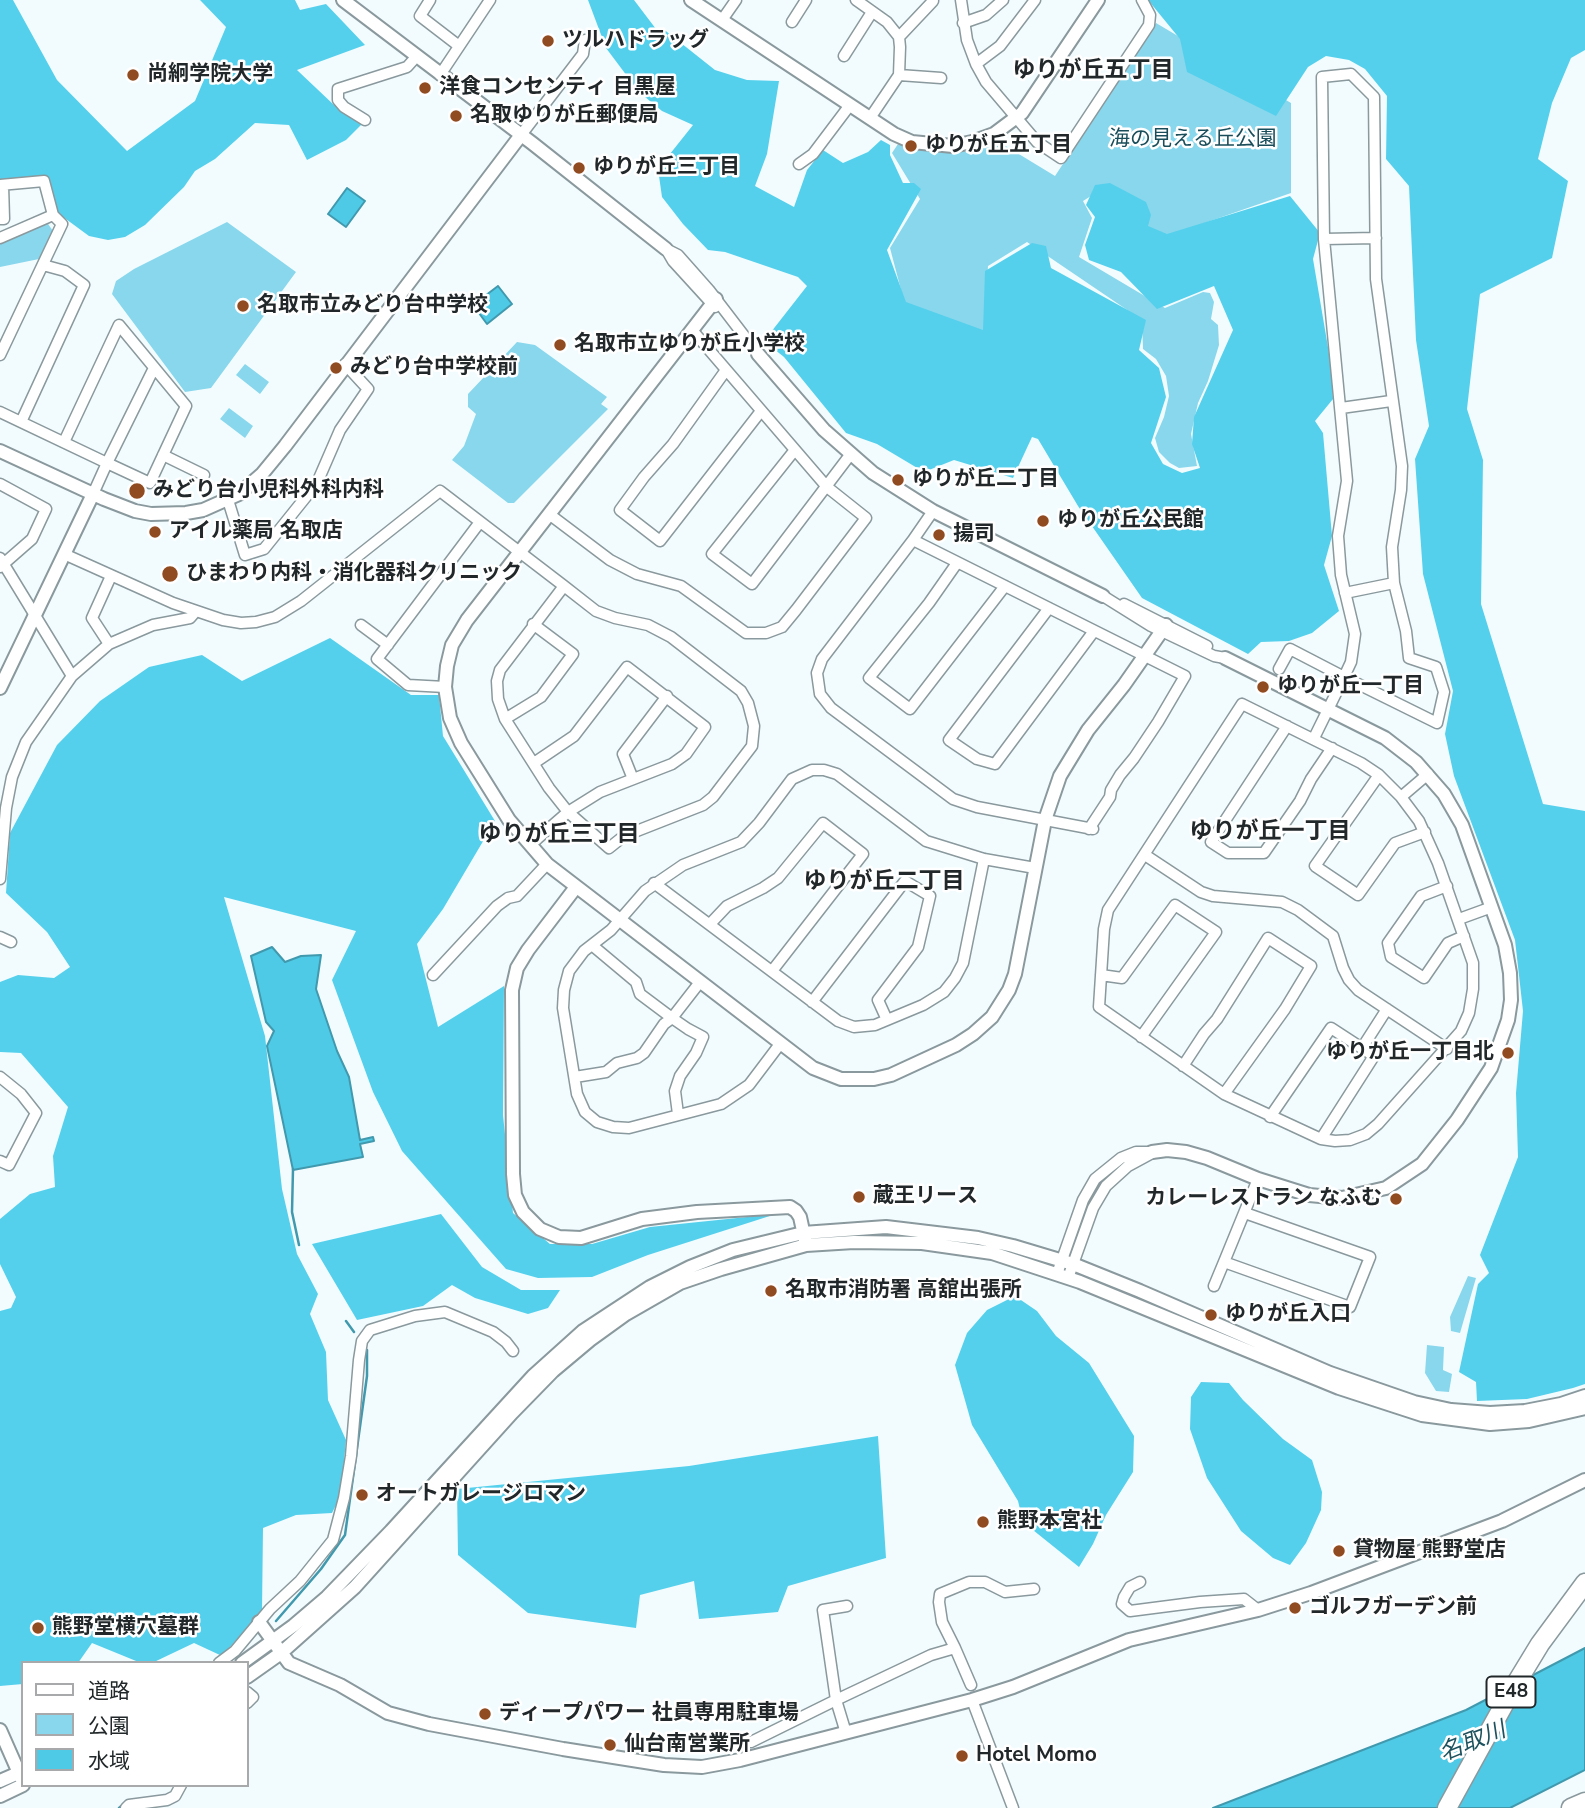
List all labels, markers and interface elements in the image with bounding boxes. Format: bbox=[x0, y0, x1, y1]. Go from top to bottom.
place label: ツルハドラッグ bbox=[562, 28, 709, 54]
marker: ツルハドラッグ bbox=[540, 33, 556, 49]
district label: ゆりが丘五丁目 bbox=[1013, 57, 1173, 85]
place label: 尚絅学院大学 bbox=[147, 62, 273, 88]
marker: 尚絅学院大学 bbox=[125, 67, 141, 83]
place label: 洋食コンセンティ 目黒屋 bbox=[439, 75, 676, 101]
marker: 洋食コンセンティ 目黒屋 bbox=[417, 80, 433, 96]
place label: 名取ゆりが丘郵便局 bbox=[470, 103, 659, 129]
marker: 名取ゆりが丘郵便局 bbox=[448, 108, 464, 124]
park label: 海の見える丘公園 bbox=[1109, 127, 1277, 153]
place label: ゆりが丘五丁目 bbox=[925, 133, 1072, 159]
marker: ゆりが丘五丁目 bbox=[903, 138, 919, 154]
place label: ゆりが丘三丁目 bbox=[593, 155, 740, 181]
marker: ゆりが丘三丁目 bbox=[571, 160, 587, 176]
place label: 名取市立みどり台中学校 bbox=[257, 293, 488, 319]
marker: 名取市立みどり台中学校 bbox=[235, 298, 251, 314]
place label: 名取市立ゆりが丘小学校 bbox=[574, 332, 805, 358]
marker: 名取市立ゆりが丘小学校 bbox=[552, 337, 568, 353]
place label: みどり台中学校前 bbox=[350, 355, 518, 381]
marker: みどり台中学校前 bbox=[328, 360, 344, 376]
place label: ゆりが丘二丁目 bbox=[912, 467, 1059, 493]
marker: ゆりが丘二丁目 bbox=[890, 472, 906, 488]
place label: みどり台小児科外科内科 bbox=[153, 478, 384, 504]
marker: みどり台小児科外科内科 bbox=[127, 481, 147, 501]
place label: ゆりが丘公民館 bbox=[1057, 508, 1204, 534]
marker: ゆりが丘公民館 bbox=[1035, 513, 1051, 529]
place label: アイル薬局 名取店 bbox=[169, 519, 343, 545]
place label: 揚司 bbox=[953, 522, 995, 548]
marker: アイル薬局 名取店 bbox=[147, 524, 163, 540]
marker: 揚司 bbox=[931, 527, 947, 543]
place label: ひまわり内科・消化器科クリニック bbox=[186, 561, 522, 587]
marker: ひまわり内科・消化器科クリニック bbox=[160, 564, 180, 584]
place label: ゆりが丘一丁目 bbox=[1277, 674, 1424, 700]
marker: ゆりが丘一丁目 bbox=[1255, 679, 1271, 695]
district label: ゆりが丘一丁目 bbox=[1190, 818, 1350, 846]
district label: ゆりが丘三丁目 bbox=[479, 821, 639, 849]
district label: ゆりが丘二丁目 bbox=[804, 868, 964, 896]
place label: ゆりが丘一丁目北 bbox=[1326, 1040, 1494, 1066]
marker: ゆりが丘一丁目北 bbox=[1500, 1045, 1516, 1061]
place label: 蔵王リース bbox=[873, 1184, 978, 1210]
place label: カレーレストラン なふむ bbox=[1145, 1186, 1382, 1212]
marker: 蔵王リース bbox=[851, 1189, 867, 1205]
marker: カレーレストラン なふむ bbox=[1388, 1191, 1404, 1207]
place label: 名取市消防署 高舘出張所 bbox=[785, 1278, 1022, 1304]
marker: 名取市消防署 高舘出張所 bbox=[763, 1283, 779, 1299]
place label: ゆりが丘入口 bbox=[1225, 1302, 1351, 1328]
marker: ゆりが丘入口 bbox=[1203, 1307, 1219, 1323]
place label: オートガレージロマン bbox=[376, 1482, 586, 1508]
marker: オートガレージロマン bbox=[354, 1487, 370, 1503]
place label: 熊野本宮社 bbox=[997, 1509, 1102, 1535]
marker: 熊野本宮社 bbox=[975, 1514, 991, 1530]
place label: 貸物屋 熊野堂店 bbox=[1353, 1538, 1506, 1564]
marker: 貸物屋 熊野堂店 bbox=[1331, 1543, 1347, 1559]
place label: ゴルフガーデン前 bbox=[1309, 1595, 1477, 1621]
marker: ゴルフガーデン前 bbox=[1287, 1600, 1303, 1616]
place label: 熊野堂横穴墓群 bbox=[52, 1615, 199, 1641]
marker: 熊野堂横穴墓群 bbox=[30, 1620, 46, 1636]
legend bbox=[21, 1661, 248, 1787]
road number: E48 bbox=[1486, 1676, 1536, 1708]
text: 道路 bbox=[88, 1677, 130, 1705]
place label: ディープパワー 社員専用駐車場 bbox=[499, 1701, 799, 1727]
marker: ディープパワー 社員専用駐車場 bbox=[477, 1706, 493, 1722]
text: 公園 bbox=[88, 1712, 130, 1740]
water label: 名取川 bbox=[1436, 1717, 1510, 1769]
place label: 仙台南営業所 bbox=[624, 1732, 750, 1758]
marker: 仙台南営業所 bbox=[602, 1737, 618, 1753]
place label: Hotel Momo bbox=[976, 1743, 1097, 1769]
text: 水域 bbox=[88, 1747, 130, 1775]
marker: Hotel Momo bbox=[954, 1748, 970, 1764]

